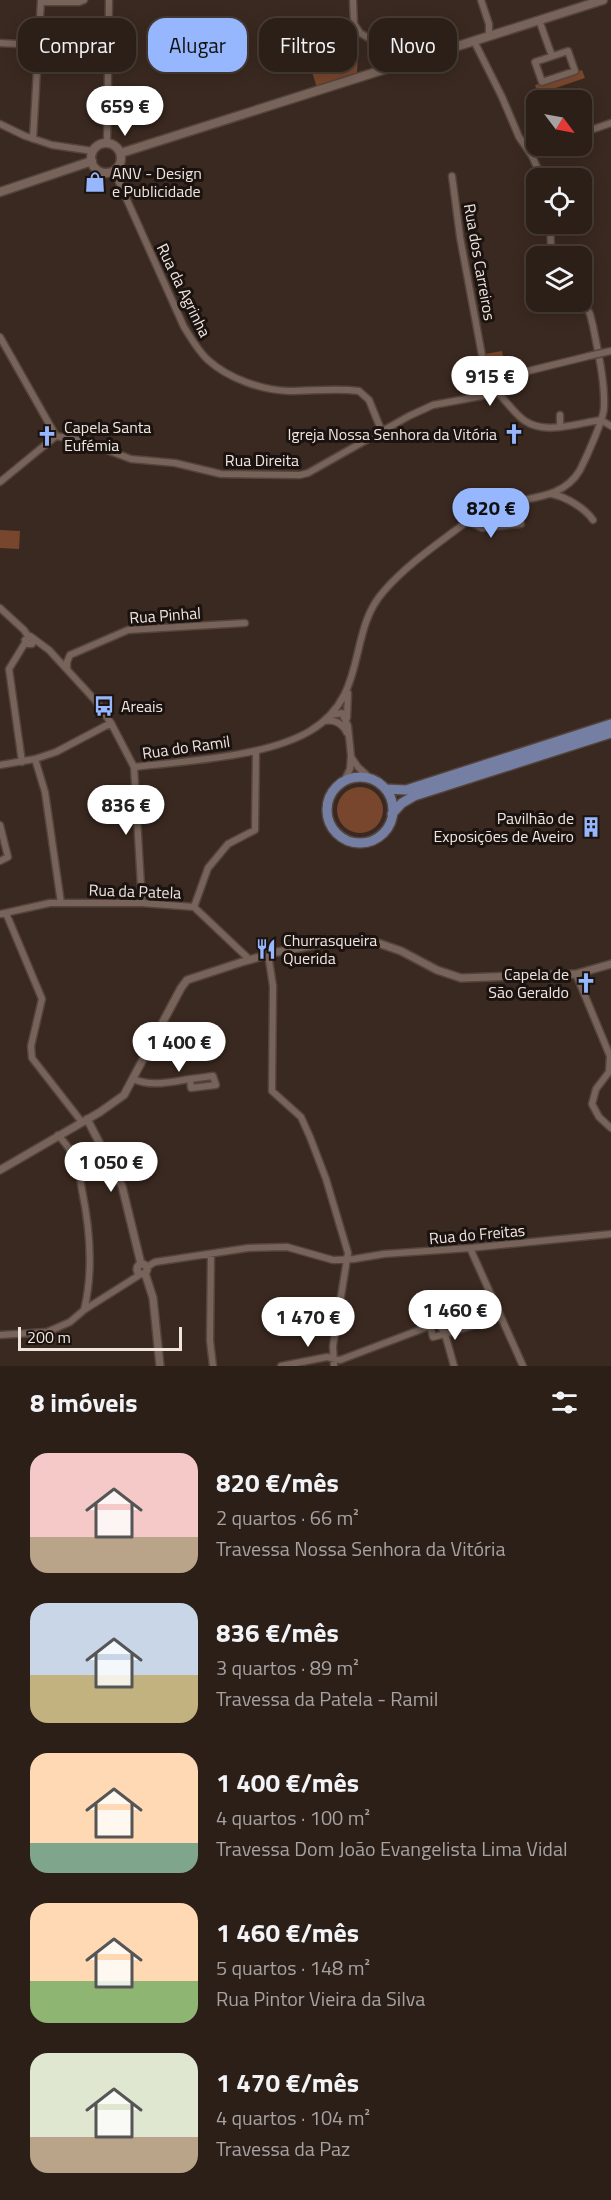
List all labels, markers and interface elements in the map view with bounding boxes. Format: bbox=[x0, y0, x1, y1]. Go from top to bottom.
chip: Comprar bbox=[18, 18, 136, 72]
chip: Alugar bbox=[148, 18, 247, 72]
chip: Filtros bbox=[259, 18, 357, 72]
chip: Novo bbox=[369, 18, 457, 72]
pin: 659 € bbox=[83, 86, 167, 137]
text: 659 € bbox=[100, 90, 150, 121]
north arrow bbox=[526, 90, 592, 156]
map controls bbox=[526, 90, 592, 312]
place label: ANV - Design e Publicidade bbox=[112, 161, 202, 203]
button: locate bbox=[526, 168, 592, 234]
shop icon: ANV - Design e Publicidade bbox=[83, 170, 107, 194]
street label: Rua dos Carreiros bbox=[458, 202, 502, 322]
street label: Rua da Agrinha bbox=[151, 239, 217, 341]
button: layers bbox=[526, 246, 592, 312]
pin: 915 € bbox=[448, 356, 532, 407]
text: 915 € bbox=[465, 360, 515, 391]
place label: Capela Santa Eufémia bbox=[64, 415, 151, 457]
place label: Igreja Nossa Senhora da Vitória bbox=[288, 422, 497, 446]
church icon: Igreja Nossa Senhora da Vitória bbox=[502, 422, 526, 446]
church icon: Capela Santa Eufémia bbox=[35, 424, 59, 448]
street label: Rua Direita bbox=[225, 448, 299, 472]
pin: 820 € bbox=[449, 488, 533, 539]
text: 820 € bbox=[466, 492, 516, 523]
street label: Rua Pinhal bbox=[128, 601, 202, 629]
bus stop icon: Areais bbox=[92, 694, 116, 718]
place label: Areais bbox=[121, 694, 163, 718]
street label: Rua do Ramil bbox=[140, 729, 232, 765]
pin: 836 € bbox=[84, 785, 168, 836]
text: 836 € bbox=[101, 789, 151, 820]
place label: Pavilhão de Exposições de Aveiro bbox=[433, 806, 574, 848]
building icon: Pavilhão de Exposições de Aveiro bbox=[579, 815, 603, 839]
street label: Rua da Patela bbox=[88, 877, 182, 905]
place label: Churrasqueira Querida bbox=[283, 928, 377, 970]
restaurant icon: Churrasqueira Querida bbox=[254, 937, 278, 961]
place label: Capela de São Geraldo bbox=[488, 962, 569, 1004]
church icon: Capela de São Geraldo bbox=[574, 971, 598, 995]
pin: 1 400 € bbox=[124, 1022, 234, 1073]
text: 1 400 € bbox=[147, 1026, 211, 1057]
pin: 1 050 € bbox=[56, 1142, 166, 1193]
text: 1 050 € bbox=[79, 1146, 143, 1177]
street label: Rua do Freitas bbox=[428, 1218, 526, 1250]
pin: 1 460 € bbox=[400, 1290, 510, 1341]
text: 1 460 € bbox=[423, 1294, 487, 1325]
pin: 1 470 € bbox=[253, 1297, 363, 1348]
text: 1 470 € bbox=[276, 1301, 340, 1332]
scale bar bbox=[18, 1324, 182, 1352]
text: 200 m bbox=[27, 1325, 71, 1349]
text: 8 imóveis bbox=[30, 1383, 137, 1422]
icon: filters bbox=[548, 1386, 581, 1419]
text: 820 €/mês bbox=[216, 1463, 339, 1502]
icon: home bbox=[78, 1477, 150, 1549]
text: 2 quartos · 66 m² bbox=[216, 1502, 359, 1533]
text: Travessa Nossa Senhora da Vitória bbox=[216, 1533, 505, 1564]
text: 836 €/mês bbox=[216, 1613, 339, 1652]
icon: home bbox=[78, 1627, 150, 1699]
text: 3 quartos · 89 m² bbox=[216, 1652, 359, 1683]
text: Travessa da Patela - Ramil bbox=[216, 1683, 438, 1714]
text: 1 400 €/mês bbox=[216, 1763, 359, 1802]
icon: home bbox=[78, 1777, 150, 1849]
text: 4 quartos · 100 m² bbox=[216, 1802, 370, 1833]
text: Travessa Dom João Evangelista Lima Vidal bbox=[216, 1833, 568, 1864]
text: 1 460 €/mês bbox=[216, 1913, 359, 1952]
icon: home bbox=[78, 1927, 150, 1999]
text: 5 quartos · 148 m² bbox=[216, 1952, 370, 1983]
text: Rua Pintor Vieira da Silva bbox=[216, 1983, 425, 2014]
text: 1 470 €/mês bbox=[216, 2063, 359, 2102]
icon: home bbox=[78, 2077, 150, 2149]
text: 4 quartos · 104 m² bbox=[216, 2102, 370, 2133]
text: Travessa da Paz bbox=[216, 2133, 350, 2164]

